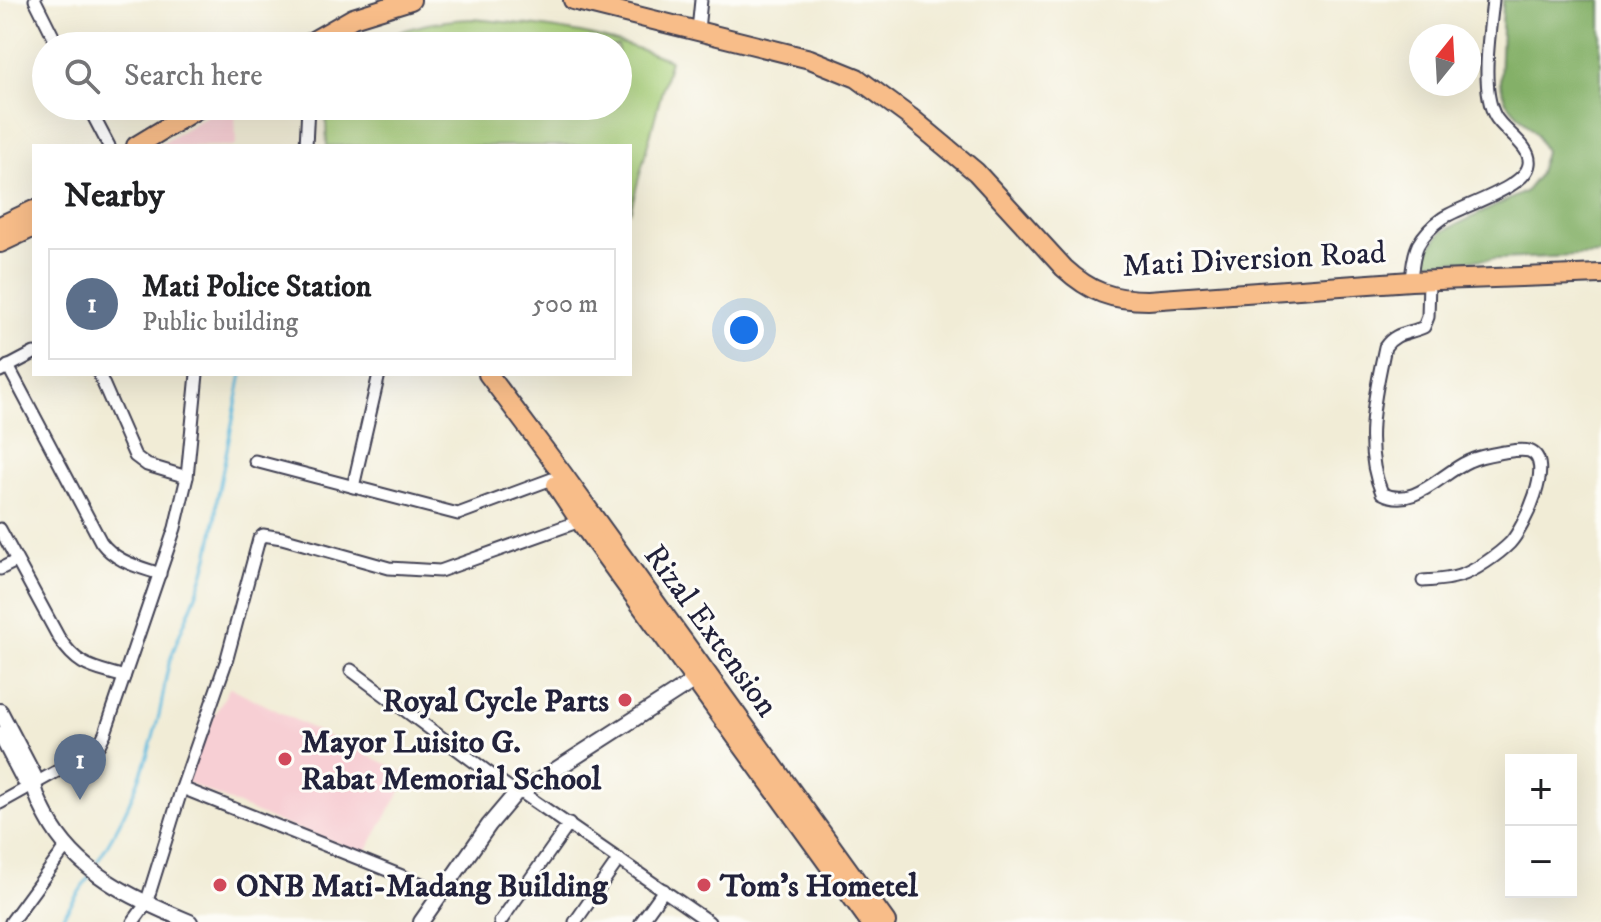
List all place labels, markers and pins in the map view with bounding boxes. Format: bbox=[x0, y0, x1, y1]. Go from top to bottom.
place label: Royal Cycle Parts bbox=[383, 682, 609, 722]
marker: Royal Cycle Parts bbox=[616, 691, 634, 709]
place label: Mayor Luisito G. Rabat Memorial School bbox=[301, 723, 601, 800]
pin: 1 bbox=[54, 734, 106, 800]
marker: Mayor Luisito G. Rabat Memorial School bbox=[276, 750, 294, 768]
place label: ONB Mati-Madang Building bbox=[236, 867, 609, 907]
place label: Tom's Hometel bbox=[719, 867, 918, 907]
marker: ONB Mati-Madang Building bbox=[211, 876, 229, 894]
marker: Tom's Hometel bbox=[695, 876, 713, 894]

